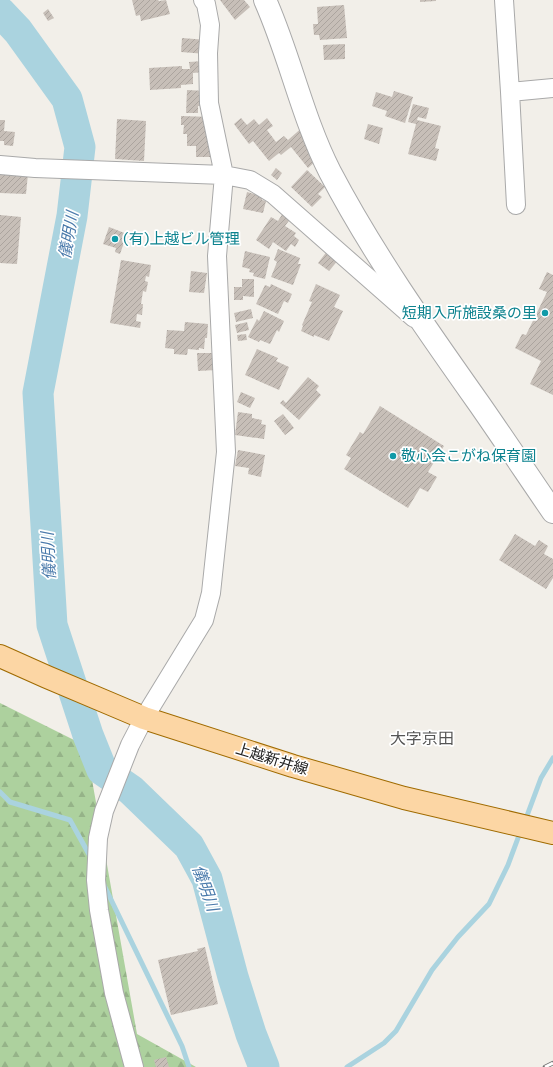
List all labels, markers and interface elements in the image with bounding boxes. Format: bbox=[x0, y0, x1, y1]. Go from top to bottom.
water label: 儀明川 bbox=[54, 208, 81, 260]
place label: (有)上越ビル管理 bbox=[123, 229, 240, 247]
marker: (有)上越ビル管理 bbox=[110, 234, 120, 244]
place label: 短期入所施設桑の里 bbox=[402, 303, 537, 321]
marker: 短期入所施設桑の里 bbox=[540, 308, 550, 318]
place label: 敬心会こがね保育園 bbox=[401, 446, 536, 464]
marker: 敬心会こがね保育園 bbox=[388, 451, 398, 461]
water label: 儀明川 bbox=[37, 530, 58, 580]
district label: 大字京田 bbox=[390, 728, 454, 747]
street label: 上越新井線 bbox=[234, 738, 311, 778]
water label: 儀明川 bbox=[189, 862, 224, 916]

